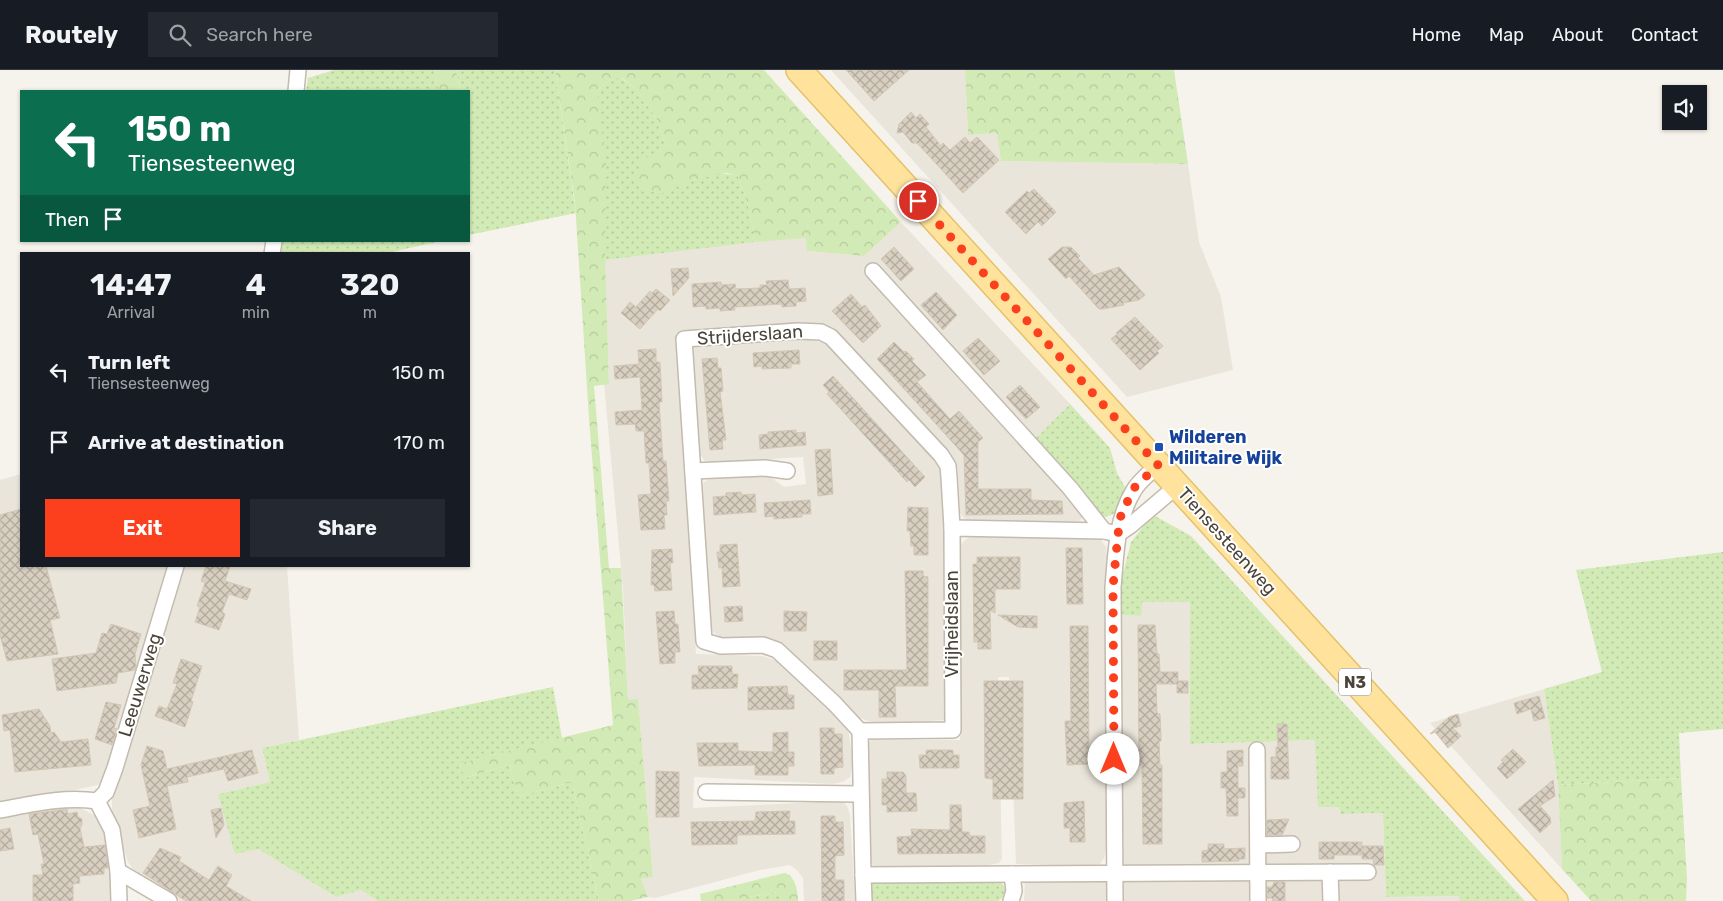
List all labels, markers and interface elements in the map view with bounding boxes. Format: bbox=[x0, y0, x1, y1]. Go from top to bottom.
search box bbox=[148, 12, 498, 57]
text: Routely bbox=[25, 21, 118, 49]
icon: search bbox=[166, 21, 194, 49]
text: Search here bbox=[206, 23, 313, 46]
text: Home bbox=[1412, 24, 1461, 46]
text: Map bbox=[1489, 24, 1524, 46]
text: About bbox=[1552, 24, 1603, 46]
text: Contact bbox=[1631, 24, 1698, 46]
map controls bbox=[1662, 85, 1707, 130]
button: sound bbox=[1662, 85, 1707, 130]
text: 150 m bbox=[128, 108, 231, 150]
icon: left bbox=[45, 110, 110, 175]
text: Tiensesteenweg bbox=[128, 150, 296, 177]
pin bbox=[897, 180, 939, 222]
icon: arrive bbox=[904, 187, 932, 215]
icon: arrive bbox=[99, 205, 127, 233]
text: Then bbox=[45, 208, 89, 231]
text: 14:47 bbox=[90, 267, 171, 303]
text: 4 bbox=[245, 267, 266, 303]
text: 320 bbox=[340, 267, 400, 303]
text: Arrival bbox=[107, 303, 155, 322]
text: min bbox=[242, 303, 270, 322]
text: m bbox=[363, 303, 377, 322]
street label: Strijderslaan bbox=[696, 320, 804, 350]
text: Turn left bbox=[88, 351, 170, 374]
icon: left bbox=[45, 358, 73, 386]
text: 150 m bbox=[392, 361, 445, 384]
text: Tiensesteenweg bbox=[88, 374, 210, 393]
place label: Wilderen Militaire Wijk bbox=[1169, 426, 1283, 469]
icon: arrive bbox=[45, 428, 73, 456]
text: Arrive at destination bbox=[88, 431, 284, 454]
text: 170 m bbox=[394, 431, 445, 454]
marker: Wilderen Militaire Wijk bbox=[1153, 441, 1165, 453]
street label: Tiensesteenweg bbox=[1173, 483, 1281, 599]
button: Exit bbox=[45, 499, 240, 557]
button: Share bbox=[250, 499, 445, 557]
street label: Vrijheidslaan bbox=[941, 570, 963, 678]
street label: Leeuwerweg bbox=[114, 631, 166, 739]
road number: N3 bbox=[1339, 668, 1371, 696]
position arrow bbox=[1087, 732, 1139, 784]

